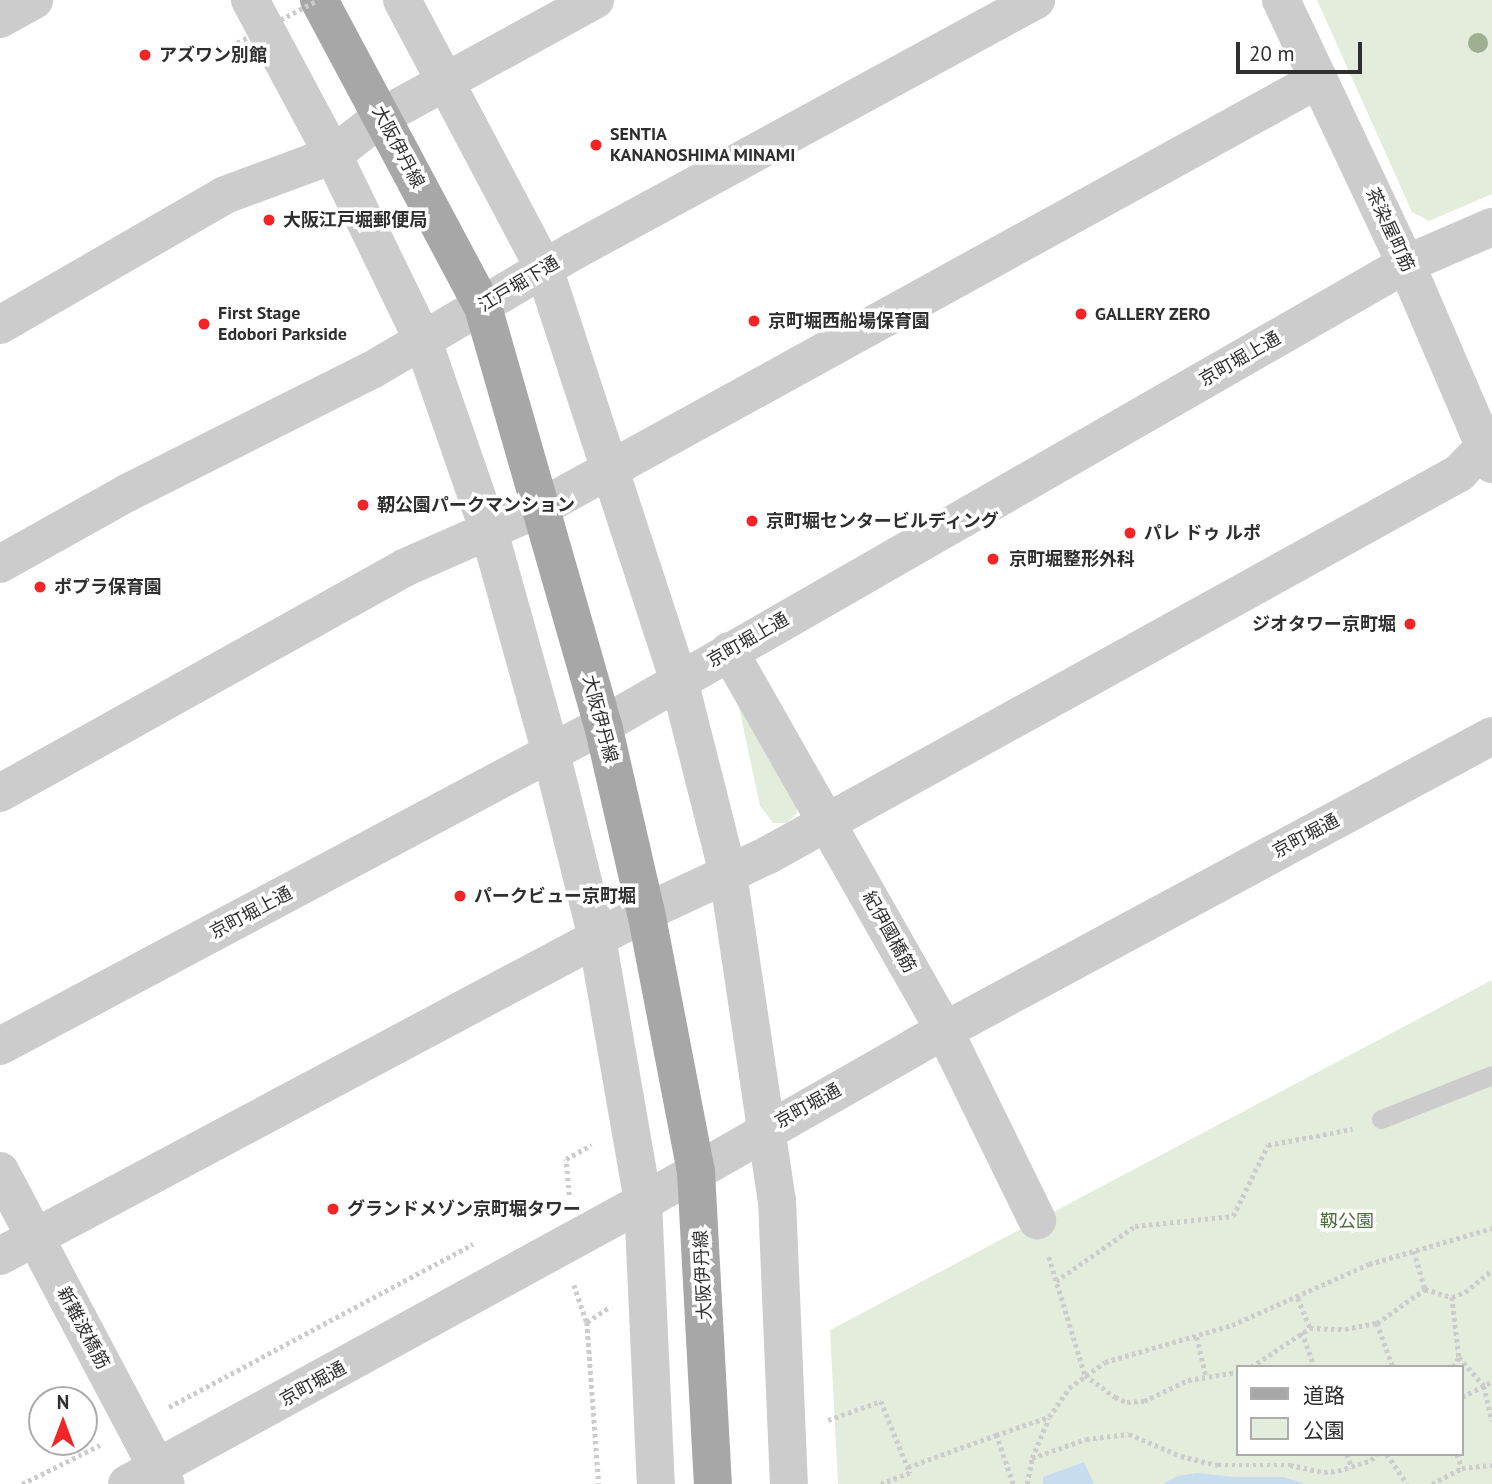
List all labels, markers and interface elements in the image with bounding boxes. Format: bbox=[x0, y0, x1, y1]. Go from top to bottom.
scale bar bbox=[1240, 28, 1366, 72]
text: 20 m bbox=[1249, 40, 1295, 67]
place label: アズワン別館 bbox=[159, 44, 267, 66]
marker: アズワン別館 bbox=[137, 47, 153, 63]
street label: 大阪伊丹線 bbox=[367, 102, 429, 192]
place label: SENTIA KANANOSHIMA MINAMI bbox=[610, 124, 796, 166]
marker: SENTIA KANANOSHIMA MINAMI bbox=[588, 137, 604, 153]
street label: 茶染屋町筋 bbox=[1361, 185, 1419, 275]
place label: 大阪江戸堀郵便局 bbox=[283, 209, 427, 231]
marker: 大阪江戸堀郵便局 bbox=[261, 212, 277, 228]
street label: 江戸堀下通 bbox=[475, 252, 563, 316]
place label: First Stage Edobori Parkside bbox=[218, 303, 347, 346]
place label: GALLERY ZERO bbox=[1095, 303, 1211, 325]
marker: GALLERY ZERO bbox=[1073, 306, 1089, 322]
place label: 京町堀西船場保育園 bbox=[768, 310, 930, 332]
marker: 京町堀西船場保育園 bbox=[746, 313, 762, 329]
marker: First Stage Edobori Parkside bbox=[196, 316, 212, 332]
street label: 京町堀上通 bbox=[1196, 327, 1284, 391]
place label: 靭公園パークマンション bbox=[377, 494, 575, 516]
marker: 靭公園パークマンション bbox=[355, 497, 371, 513]
place label: 京町堀センタービルディング bbox=[766, 510, 1000, 532]
marker: 京町堀センタービルディング bbox=[744, 513, 760, 529]
place label: パレ ドゥ ルポ bbox=[1144, 522, 1261, 544]
marker: パレ ドゥ ルポ bbox=[1122, 525, 1138, 541]
place label: 京町堀整形外科 bbox=[1009, 548, 1135, 570]
marker: 京町堀整形外科 bbox=[983, 549, 1003, 569]
place label: ポプラ保育園 bbox=[54, 576, 162, 598]
marker: ポプラ保育園 bbox=[32, 579, 48, 595]
street label: 京町堀上通 bbox=[704, 608, 792, 672]
place label: ジオタワー京町堀 bbox=[1252, 613, 1396, 635]
marker: ジオタワー京町堀 bbox=[1402, 616, 1418, 632]
street label: 大阪伊丹線 bbox=[578, 673, 622, 765]
street label: 京町堀通 bbox=[1269, 810, 1343, 862]
street label: 京町堀上通 bbox=[206, 882, 296, 944]
place label: パークビュー京町堀 bbox=[474, 885, 636, 907]
street label: 紀伊國橋筋 bbox=[858, 887, 920, 977]
marker: パークビュー京町堀 bbox=[452, 888, 468, 904]
street label: 京町堀通 bbox=[771, 1079, 845, 1133]
place label: グランドメゾン京町堀タワー bbox=[347, 1198, 581, 1220]
marker: グランドメゾン京町堀タワー bbox=[325, 1201, 341, 1217]
park label: 靱公園 bbox=[1320, 1210, 1374, 1232]
street label: 大阪伊丹線 bbox=[690, 1229, 716, 1321]
street label: 新難波橋筋 bbox=[52, 1283, 114, 1373]
street label: 京町堀通 bbox=[276, 1357, 350, 1411]
legend bbox=[1236, 1365, 1464, 1456]
text: 道路 bbox=[1303, 1382, 1345, 1409]
north arrow bbox=[28, 1386, 98, 1456]
text: N bbox=[57, 1390, 69, 1414]
text: 公園 bbox=[1303, 1417, 1345, 1444]

